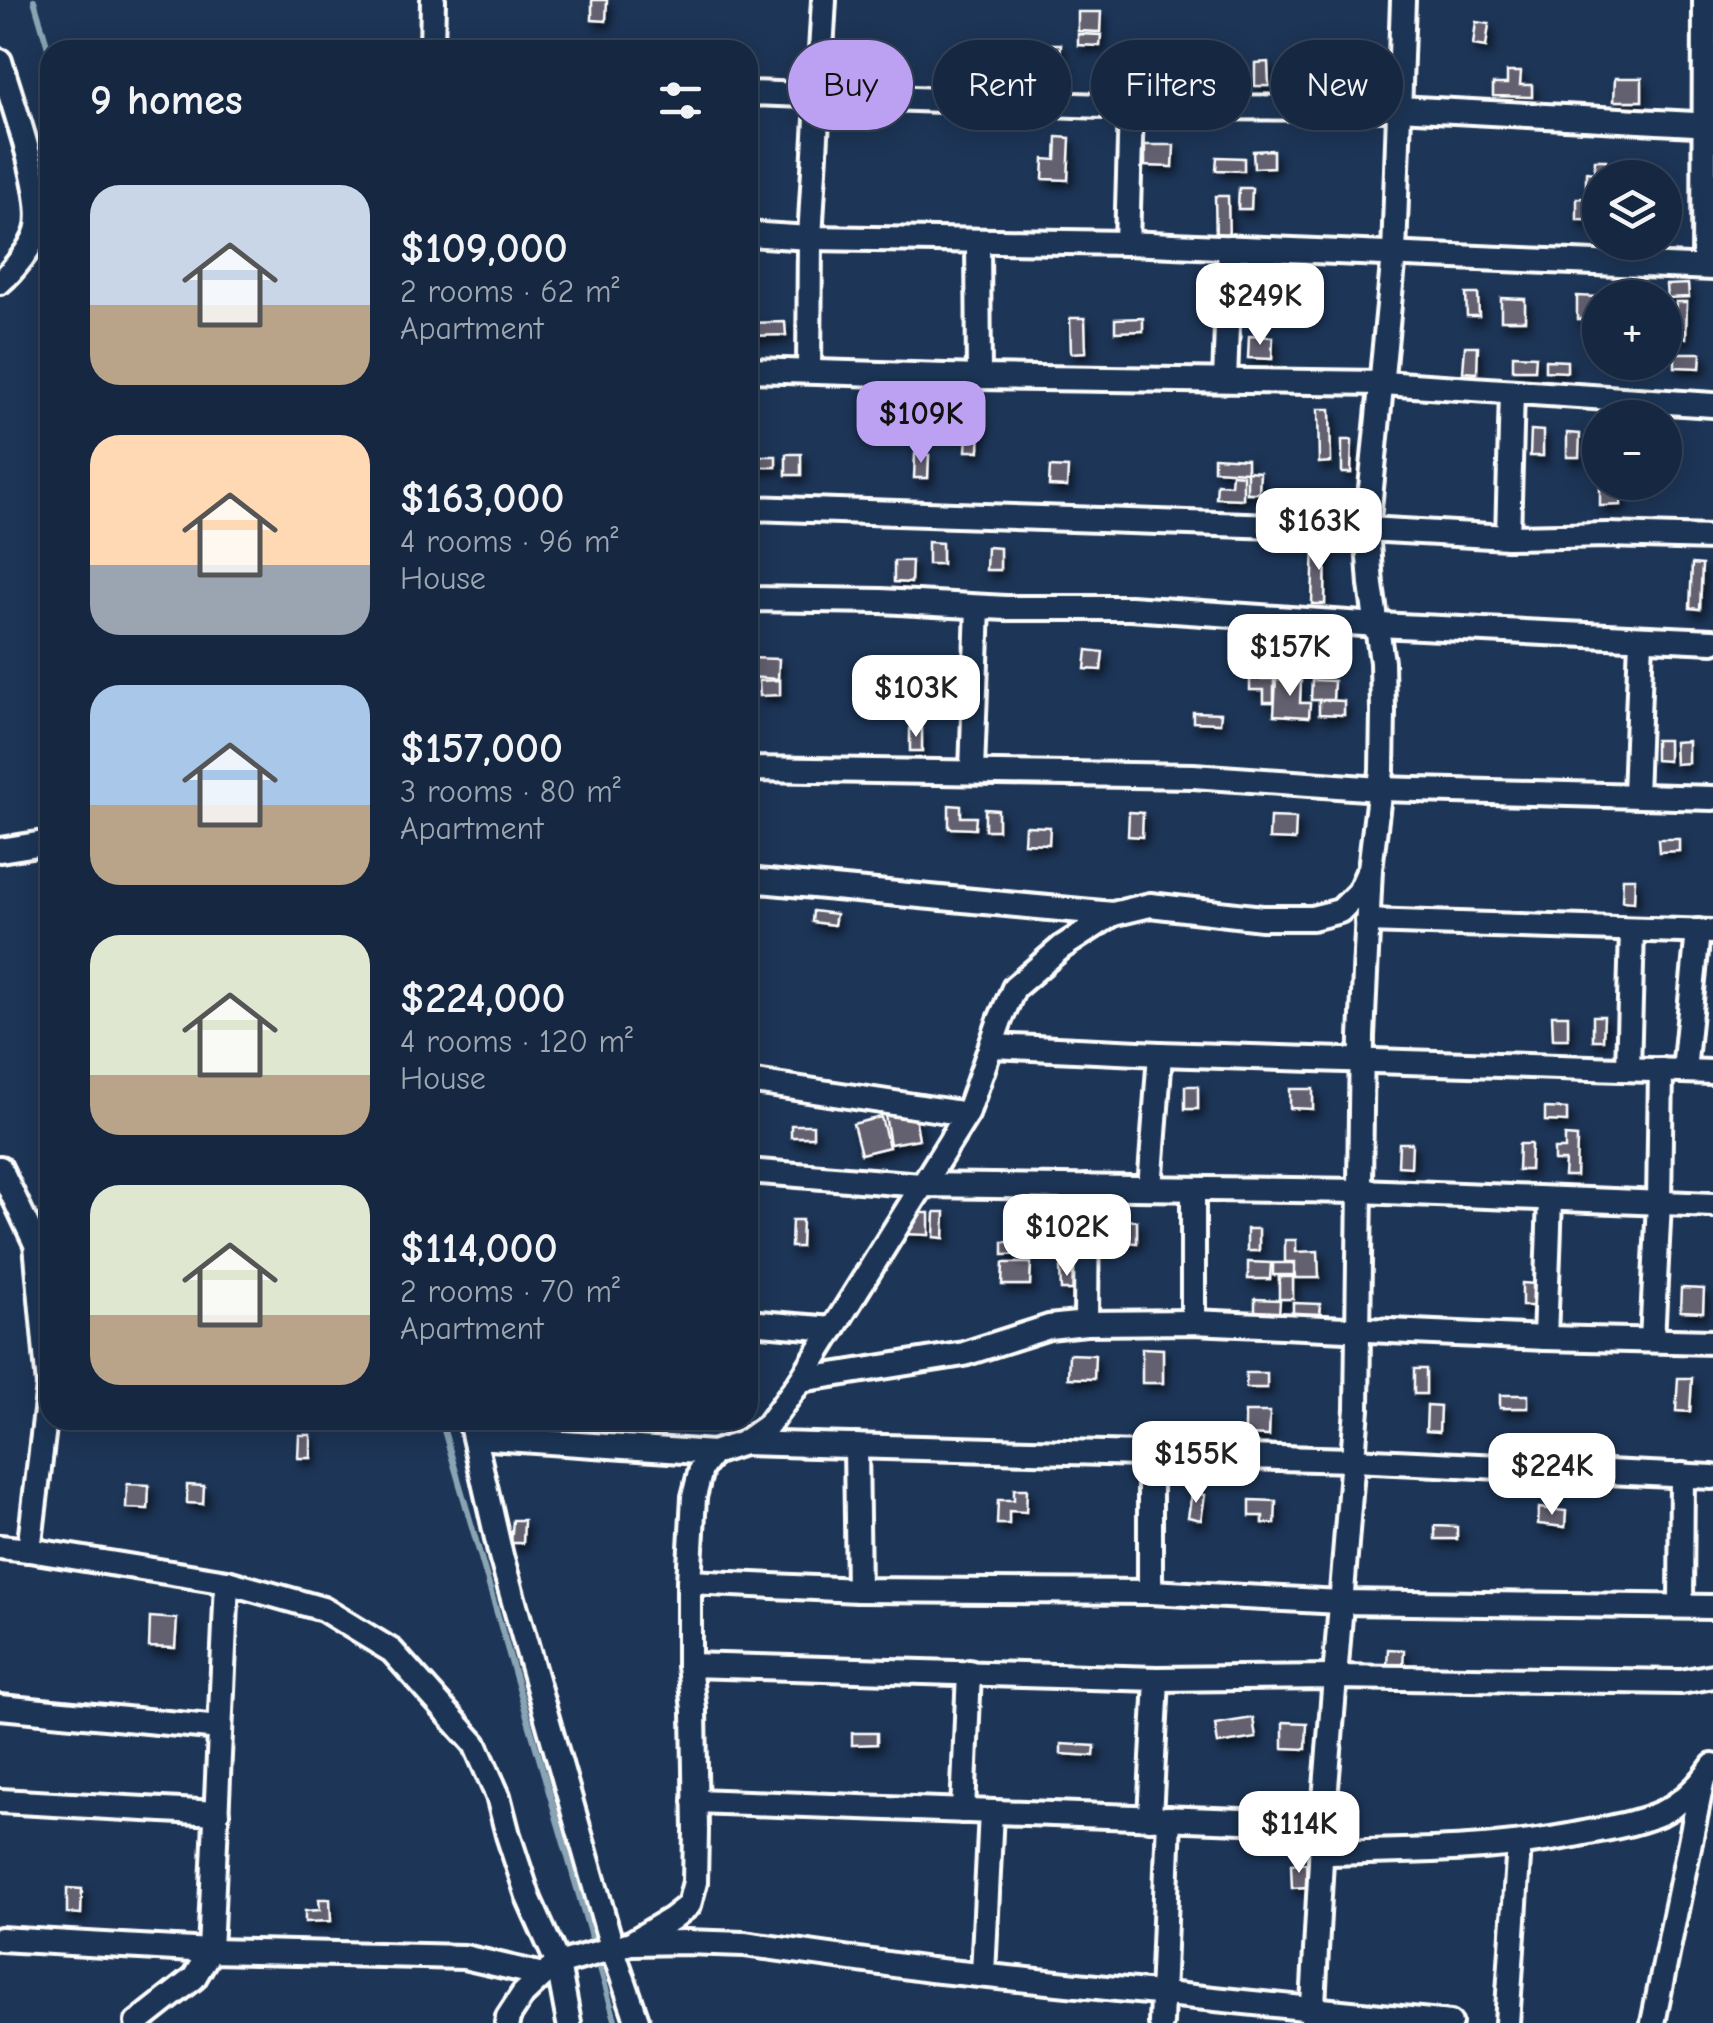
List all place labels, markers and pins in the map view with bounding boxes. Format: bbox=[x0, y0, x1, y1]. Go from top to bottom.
pin: $249K bbox=[1190, 263, 1330, 348]
pin: $109K bbox=[851, 381, 991, 466]
pin: $163K bbox=[1249, 488, 1389, 573]
pin: $157K bbox=[1220, 614, 1360, 699]
pin: $103K bbox=[846, 655, 986, 740]
pin: $102K bbox=[997, 1194, 1137, 1279]
pin: $155K bbox=[1126, 1421, 1266, 1506]
pin: $224K bbox=[1482, 1433, 1622, 1518]
pin: $114K bbox=[1229, 1791, 1369, 1876]

